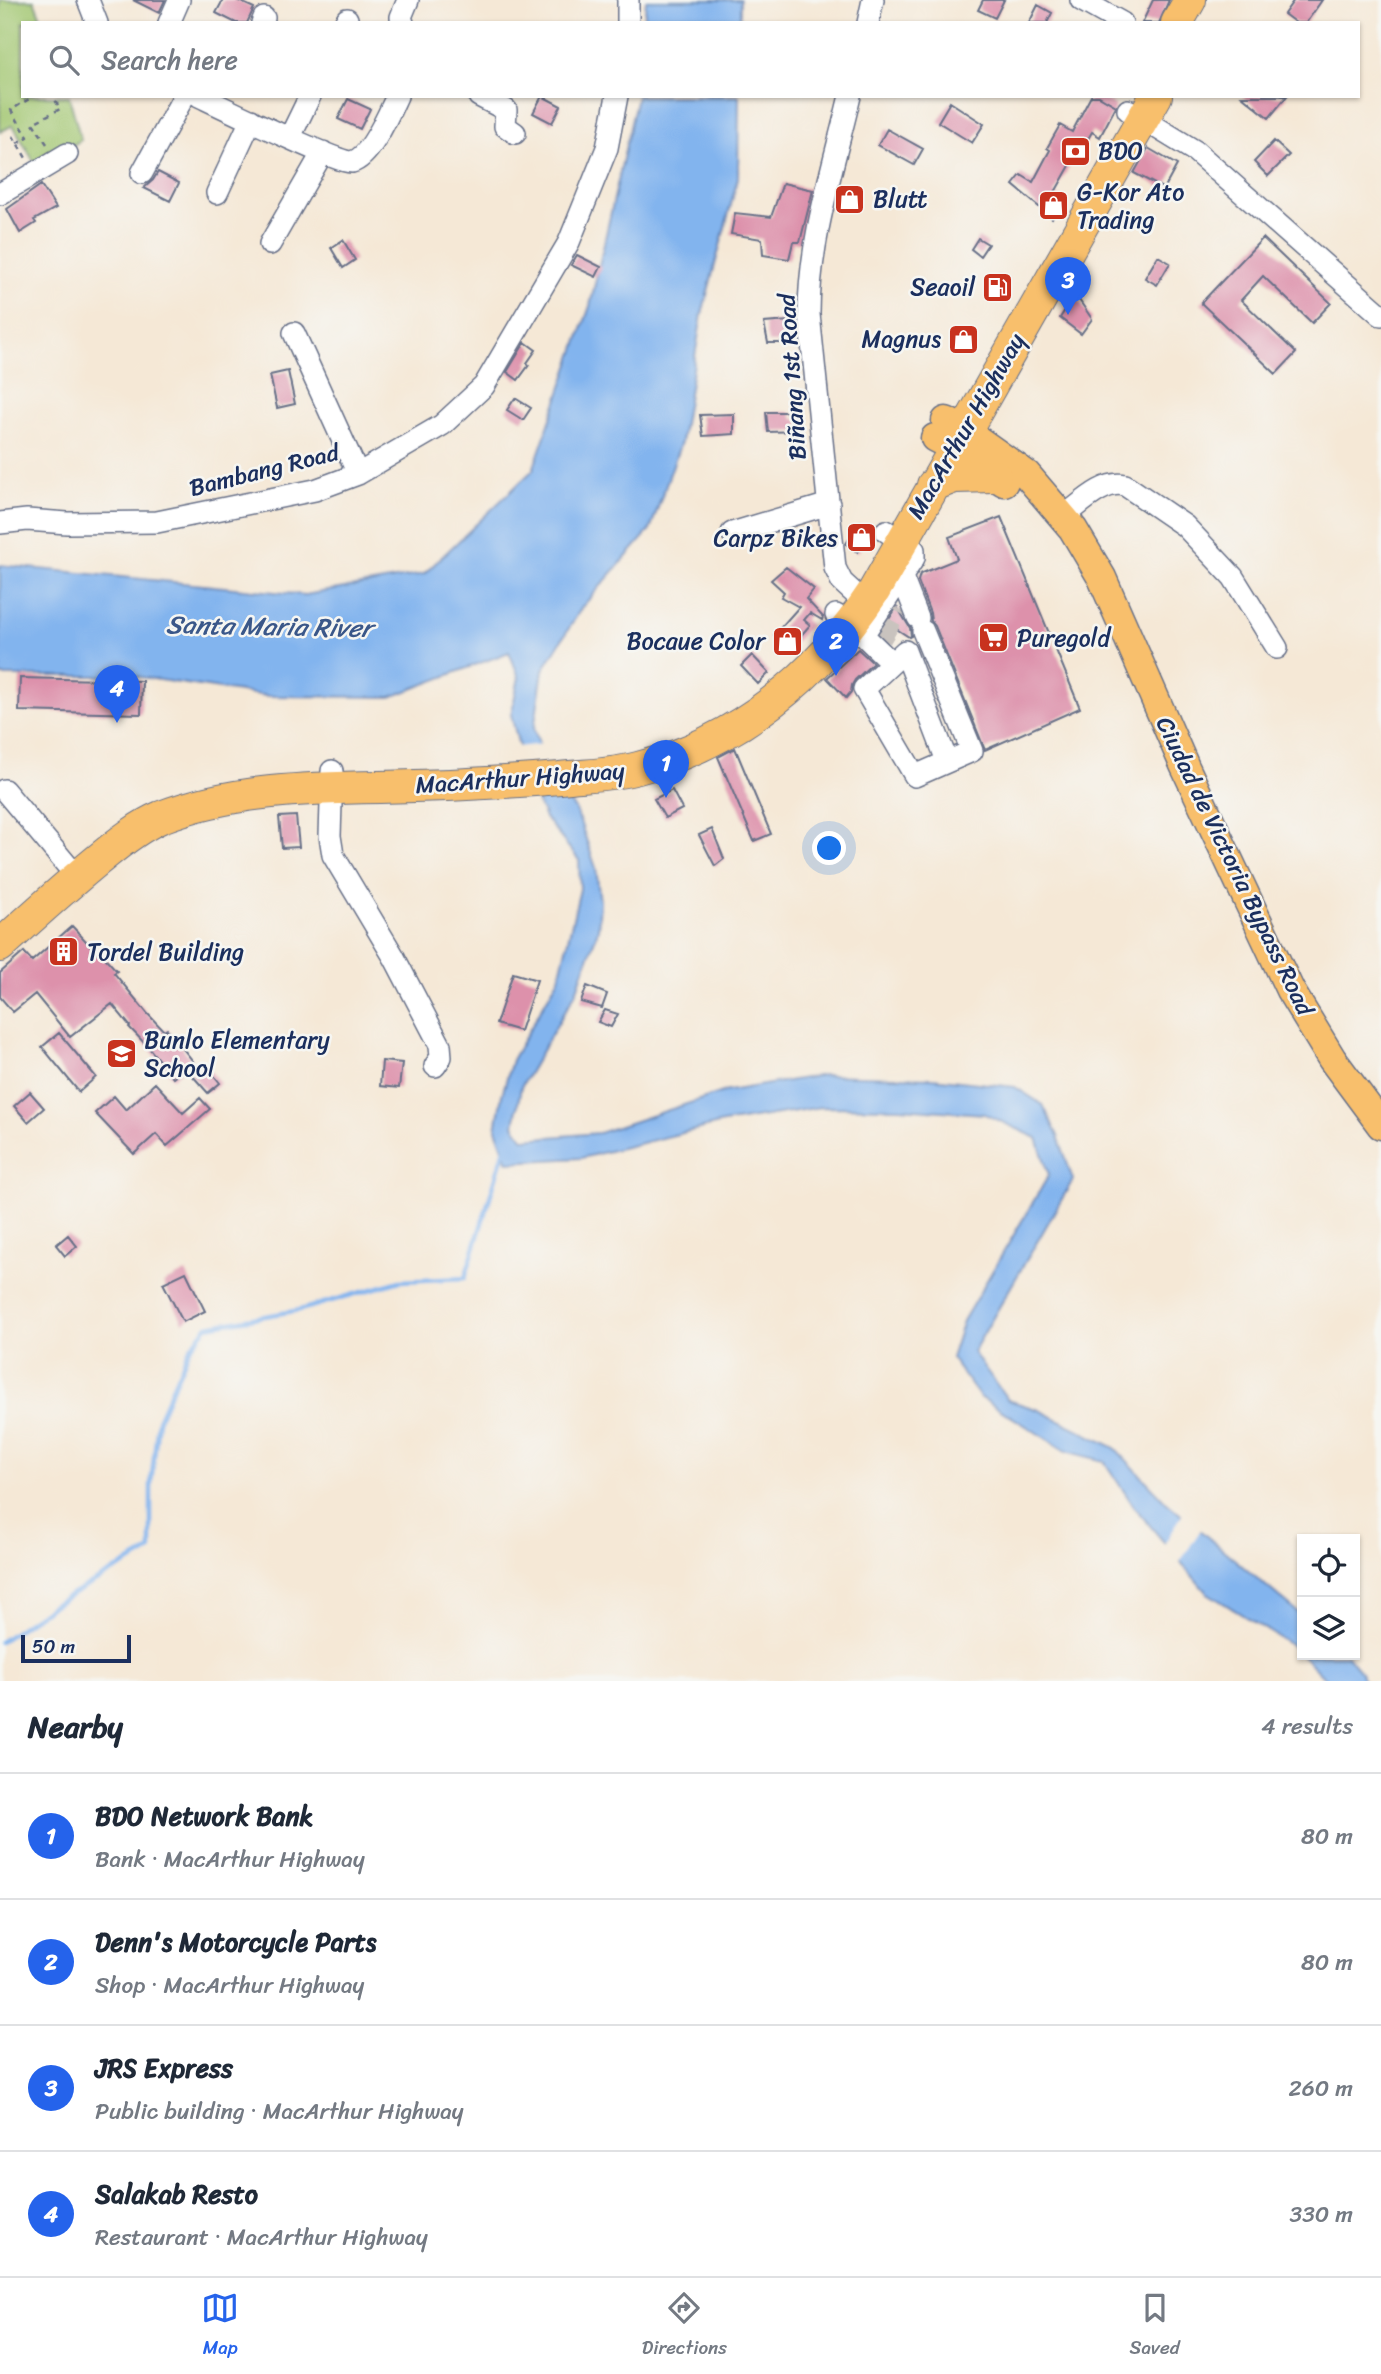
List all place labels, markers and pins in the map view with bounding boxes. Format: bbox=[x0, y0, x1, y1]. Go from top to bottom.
place label: BDO bbox=[1098, 130, 1143, 172]
bank icon: BDO bbox=[1058, 134, 1092, 168]
place label: G-Kor Ato Trading bbox=[1077, 171, 1184, 241]
place label: Blutt bbox=[873, 178, 928, 220]
shop icon: Blutt bbox=[833, 182, 867, 216]
shop icon: G-Kor Ato Trading bbox=[1037, 189, 1071, 223]
pin: 3 bbox=[1045, 257, 1091, 315]
place label: Seaoil bbox=[910, 266, 976, 308]
fuel station icon: Seaoil bbox=[981, 270, 1015, 304]
place label: Magnus bbox=[862, 318, 941, 360]
shop icon: Magnus bbox=[947, 322, 981, 356]
place label: Carpz Bikes bbox=[713, 517, 838, 559]
shop icon: Carpz Bikes bbox=[844, 521, 878, 555]
place label: Puregold bbox=[1017, 617, 1112, 659]
pin: 2 bbox=[813, 618, 859, 676]
place label: Bocaue Color bbox=[626, 620, 767, 662]
supermarket icon: Puregold bbox=[977, 621, 1011, 655]
shop icon: Bocaue Color bbox=[771, 624, 805, 658]
pin: 4 bbox=[94, 665, 140, 723]
pin: 1 bbox=[643, 740, 689, 798]
place label: Tordel Building bbox=[87, 931, 244, 973]
building icon: Tordel Building bbox=[47, 935, 81, 969]
place label: Bunlo Elementary School bbox=[144, 1019, 330, 1089]
school or university icon: Bunlo Elementary School bbox=[104, 1037, 138, 1071]

